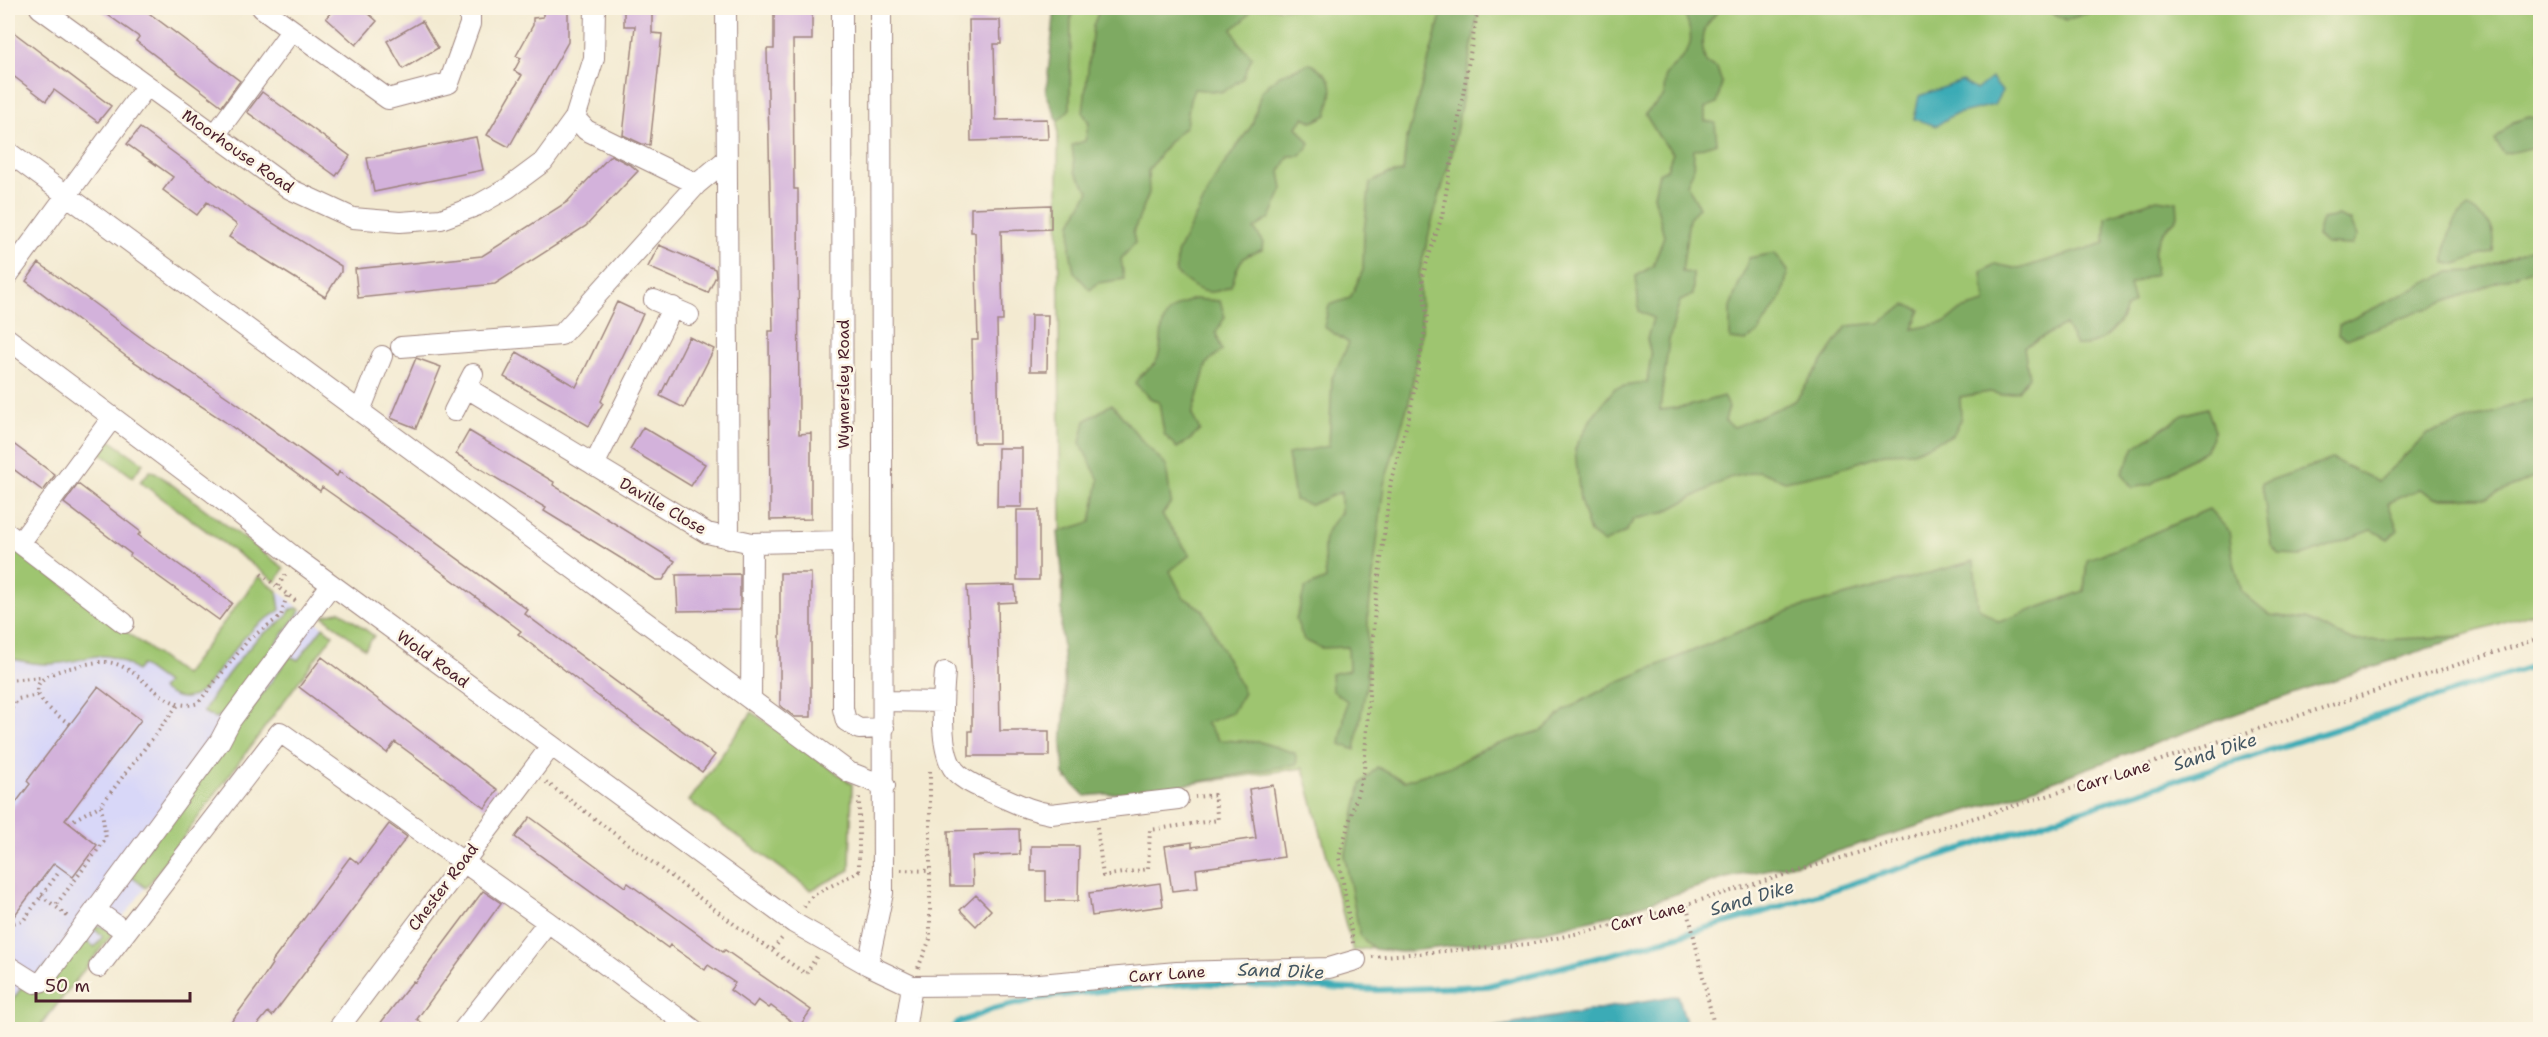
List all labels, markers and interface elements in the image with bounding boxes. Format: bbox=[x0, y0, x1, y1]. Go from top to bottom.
street label: Moorhouse Road bbox=[178, 104, 298, 198]
street label: Wymersley Road bbox=[833, 319, 854, 449]
street label: Daville Close bbox=[616, 473, 710, 539]
street label: Wold Road bbox=[393, 626, 473, 692]
water label: Sand Dike bbox=[2170, 727, 2260, 777]
street label: Carr Lane bbox=[2073, 755, 2153, 797]
street label: Chester Road bbox=[403, 839, 483, 935]
water label: Sand Dike bbox=[1707, 875, 1797, 921]
street label: Carr Lane bbox=[1608, 896, 1688, 936]
water label: Sand Dike bbox=[1237, 957, 1325, 985]
street label: Carr Lane bbox=[1128, 961, 1206, 987]
scale bar bbox=[36, 965, 190, 1003]
text: 50 m bbox=[45, 974, 90, 998]

